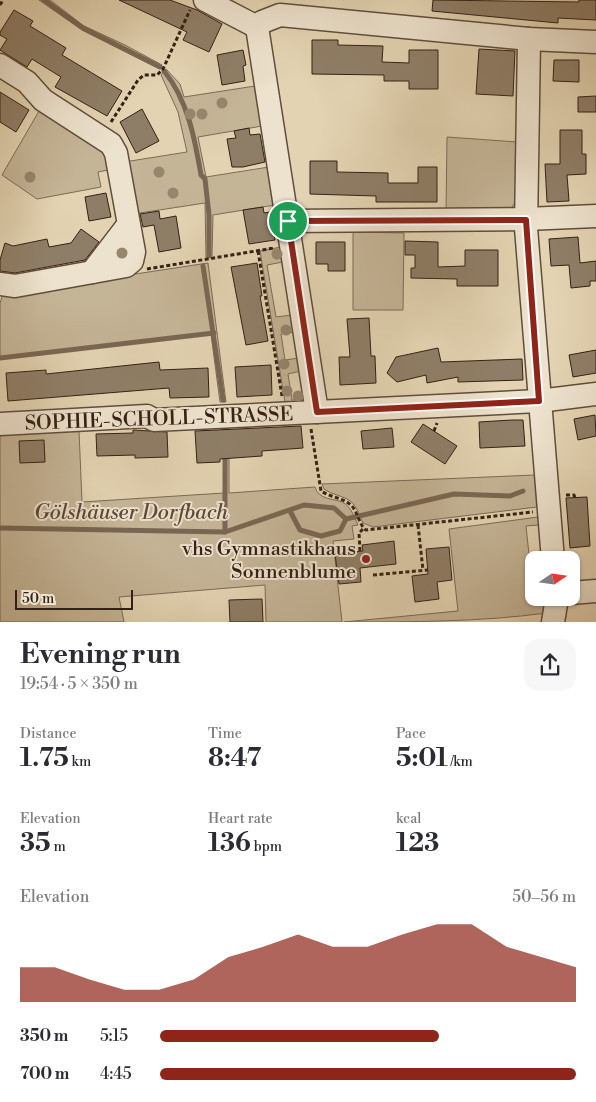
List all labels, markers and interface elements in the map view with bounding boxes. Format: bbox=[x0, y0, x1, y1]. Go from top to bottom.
pin bbox=[267, 200, 309, 242]
icon: arrive bbox=[274, 207, 302, 235]
street label: SOPHIE-SCHOLL-STRASSE bbox=[24, 402, 294, 437]
water label: Gölshäuser Dorfbach bbox=[34, 500, 228, 526]
place label: vhs Gymnastikhaus Sonnenblume bbox=[181, 537, 356, 585]
north arrow bbox=[525, 551, 580, 606]
map controls bbox=[525, 551, 580, 606]
marker: vhs Gymnastikhaus Sonnenblume bbox=[360, 553, 372, 565]
scale bar bbox=[15, 587, 132, 610]
text: 50 m bbox=[22, 590, 54, 608]
text: Evening run bbox=[20, 637, 181, 672]
button: share bbox=[524, 639, 576, 691]
text: 19:54 · 5 × 350 m bbox=[20, 674, 138, 694]
text: Distance bbox=[20, 725, 77, 743]
text: Time bbox=[208, 725, 242, 743]
text: Pace bbox=[396, 725, 426, 743]
text: 1.75 bbox=[20, 743, 69, 774]
text: 8:47 bbox=[208, 743, 261, 774]
text: 5:01 bbox=[396, 743, 448, 774]
text: km bbox=[69, 753, 91, 771]
text: /km bbox=[448, 753, 473, 771]
text: Elevation bbox=[20, 810, 81, 828]
text: Heart rate bbox=[208, 810, 273, 828]
text: kcal bbox=[396, 810, 421, 828]
text: 35 bbox=[20, 828, 51, 859]
text: 136 bbox=[208, 828, 251, 859]
text: 123 bbox=[396, 828, 439, 859]
text: m bbox=[51, 838, 66, 856]
text: bpm bbox=[251, 838, 282, 856]
text: Elevation bbox=[20, 887, 89, 907]
text: 50–56 m bbox=[512, 887, 576, 907]
text: 350 m bbox=[20, 1026, 68, 1046]
text: 5:15 bbox=[100, 1026, 128, 1046]
text: 700 m bbox=[20, 1064, 69, 1084]
text: 4:45 bbox=[100, 1064, 131, 1084]

